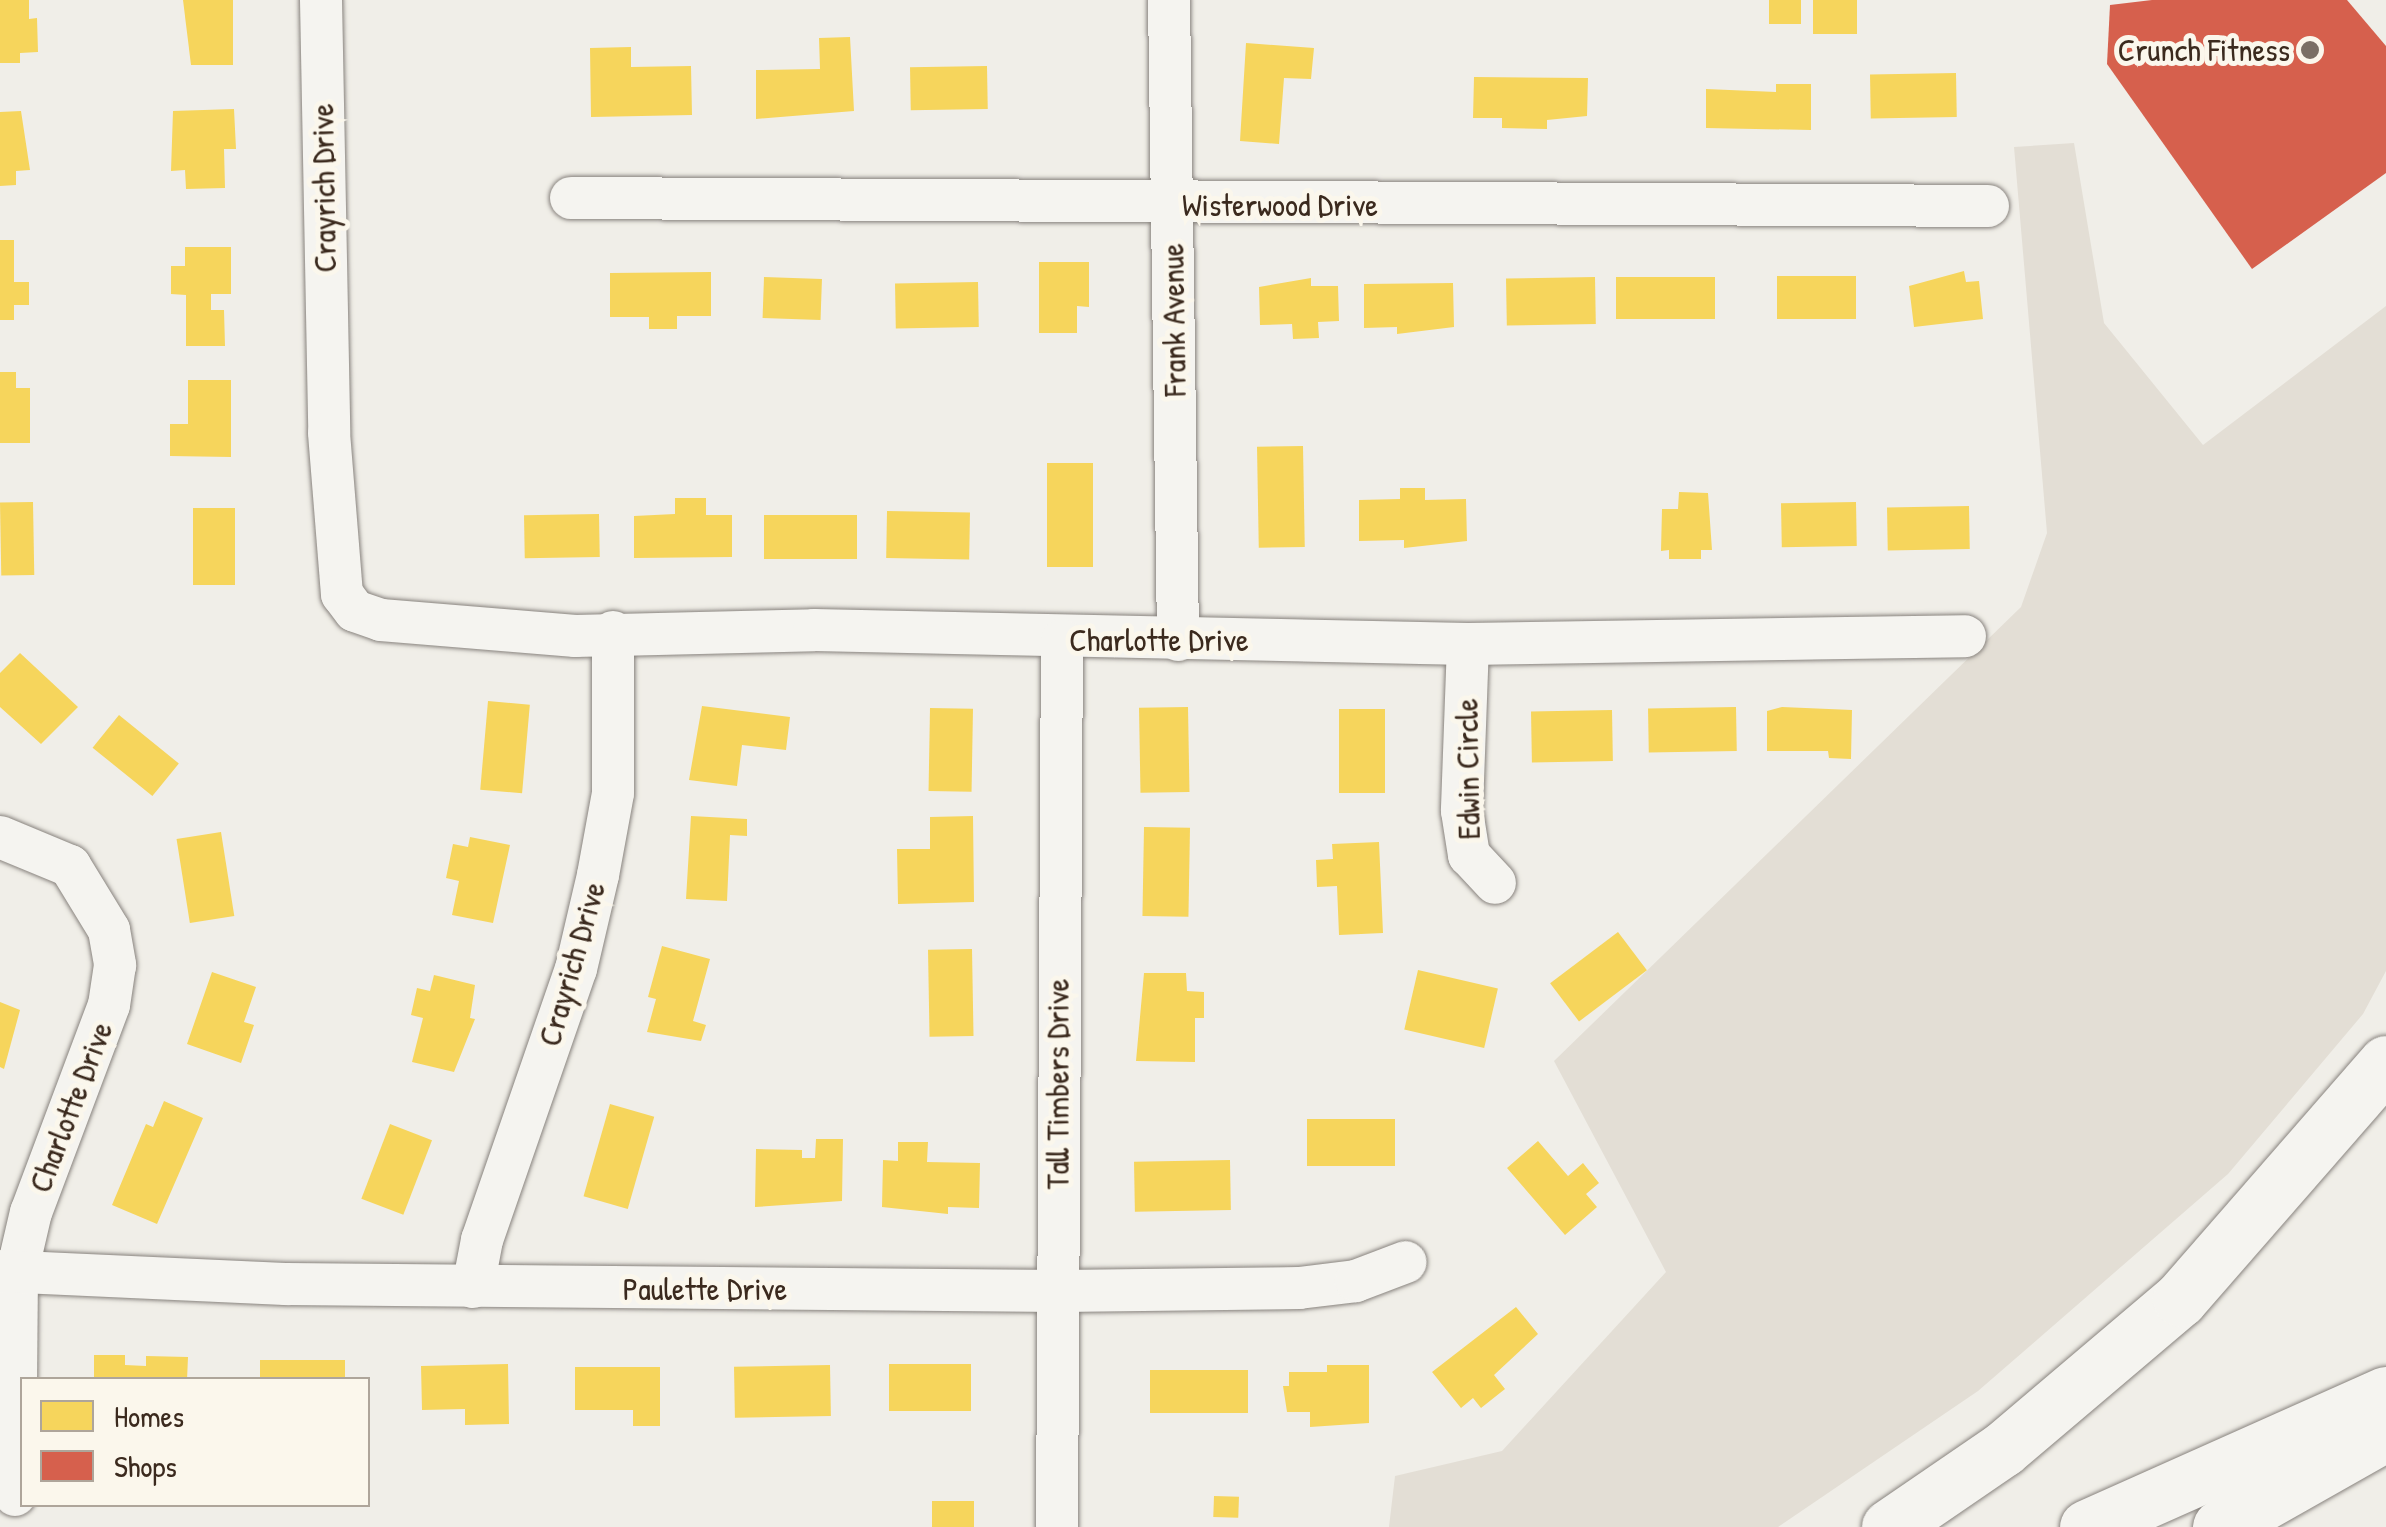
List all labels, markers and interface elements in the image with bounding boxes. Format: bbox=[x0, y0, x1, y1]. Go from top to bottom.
place label: Crunch Fitness bbox=[2118, 31, 2290, 69]
marker: Crunch Fitness bbox=[2299, 39, 2321, 61]
street label: Crayrich Drive bbox=[303, 103, 345, 273]
street label: Wisterwood Drive bbox=[1182, 186, 1378, 224]
street label: Frank Avenue bbox=[1153, 243, 1195, 397]
street label: Charlotte Drive bbox=[1069, 621, 1249, 659]
street label: Edwin Circle bbox=[1448, 698, 1488, 840]
street label: Crayrich Drive bbox=[530, 878, 614, 1050]
street label: Tall Timbers Drive bbox=[1039, 979, 1077, 1189]
street label: Charlotte Drive bbox=[21, 1016, 121, 1198]
street label: Paulette Drive bbox=[623, 1270, 787, 1308]
legend bbox=[20, 1377, 370, 1507]
text: Homes bbox=[114, 1396, 184, 1436]
text: Shops bbox=[114, 1446, 177, 1486]

